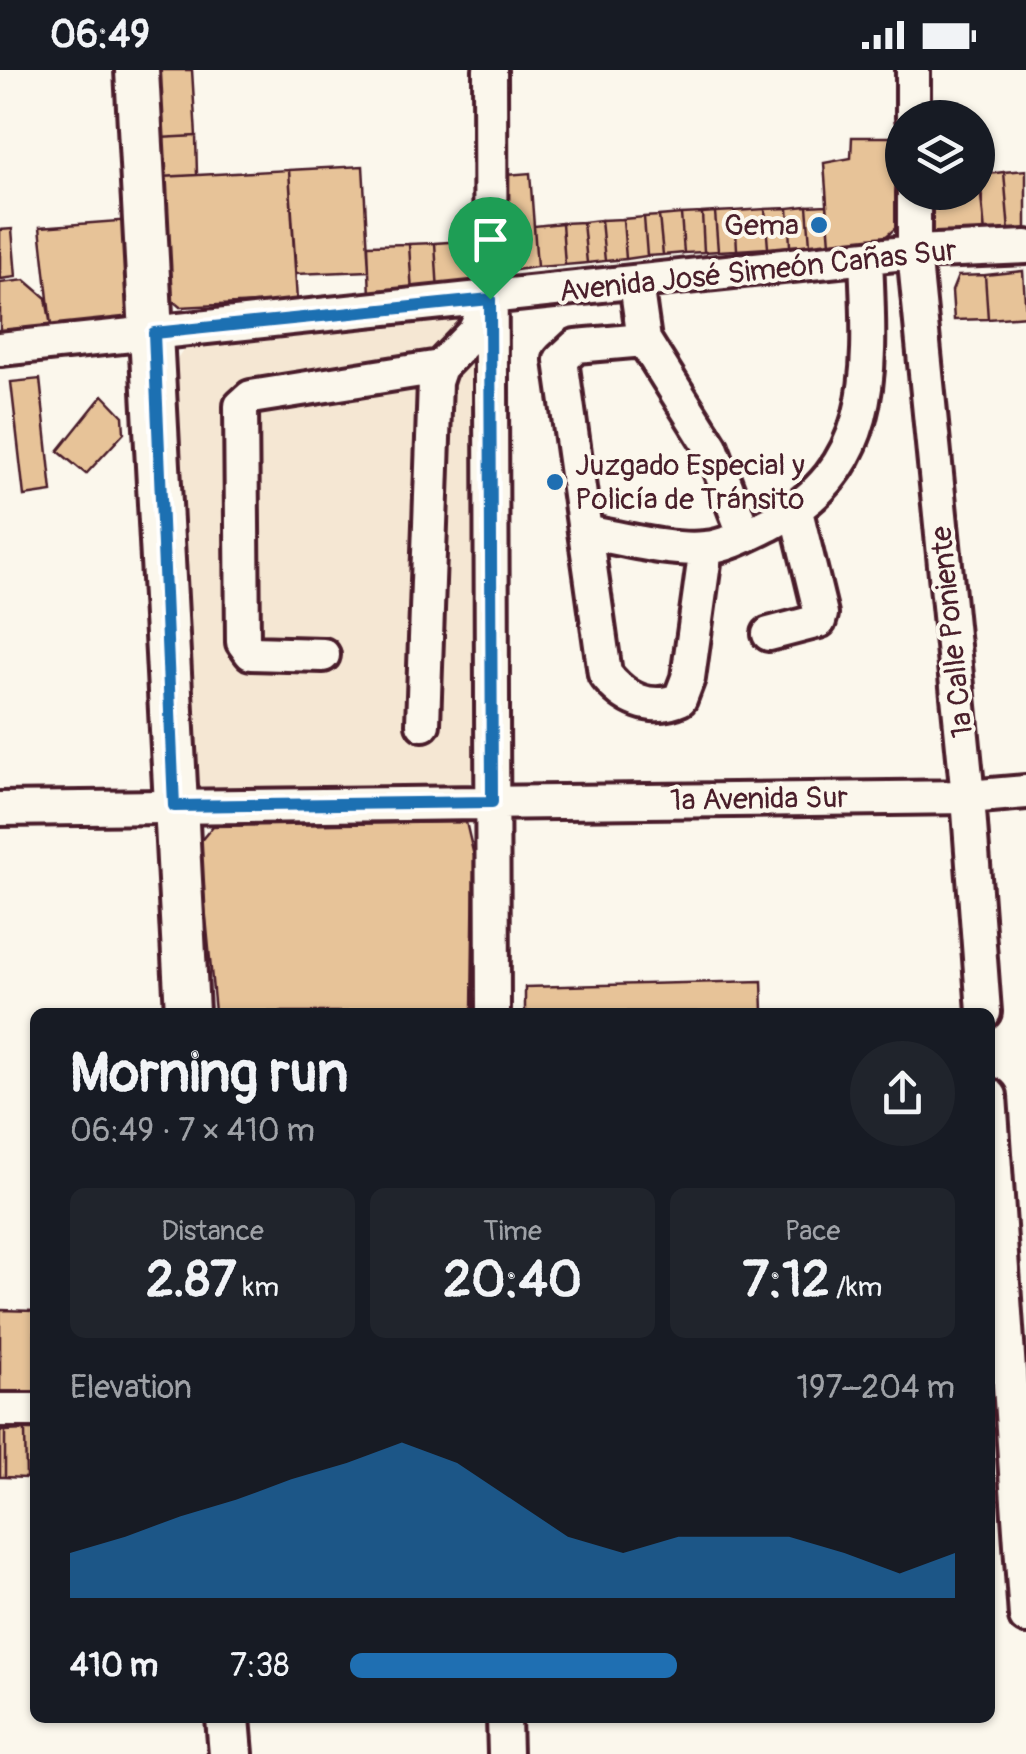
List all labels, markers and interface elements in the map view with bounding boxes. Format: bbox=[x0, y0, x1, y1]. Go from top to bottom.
text: 06:49 bbox=[50, 11, 150, 59]
map controls bbox=[885, 100, 995, 210]
button: layers bbox=[885, 100, 995, 210]
pin bbox=[448, 197, 533, 300]
place label: Gema bbox=[724, 207, 799, 244]
icon: arrive bbox=[463, 212, 518, 267]
marker: Gema bbox=[808, 214, 830, 236]
street label: Avenida José Simeón Cañas Sur bbox=[557, 232, 959, 310]
place label: Juzgado Especial y Policía de Tránsito bbox=[575, 447, 805, 518]
marker: Juzgado Especial y Policía de Tránsito bbox=[544, 471, 566, 493]
street label: 1a Calle Poniente bbox=[922, 524, 982, 740]
street label: 1a Avenida Sur bbox=[670, 779, 849, 819]
text: Morning run bbox=[70, 1039, 348, 1108]
button: share bbox=[850, 1041, 955, 1146]
text: 06:49 · 7 × 410 m bbox=[70, 1111, 315, 1151]
text: Distance bbox=[161, 1214, 264, 1249]
text: Time bbox=[483, 1214, 542, 1249]
text: Pace bbox=[785, 1214, 840, 1249]
text: 2.87 bbox=[146, 1249, 236, 1312]
text: 20:40 bbox=[443, 1249, 582, 1312]
text: 7:12 bbox=[743, 1249, 830, 1312]
text: km bbox=[236, 1270, 279, 1305]
text: /km bbox=[830, 1270, 882, 1305]
text: Elevation bbox=[70, 1368, 192, 1408]
text: 197–204 m bbox=[797, 1368, 955, 1408]
text: 410 m bbox=[70, 1646, 158, 1686]
text: 7:38 bbox=[230, 1646, 289, 1686]

